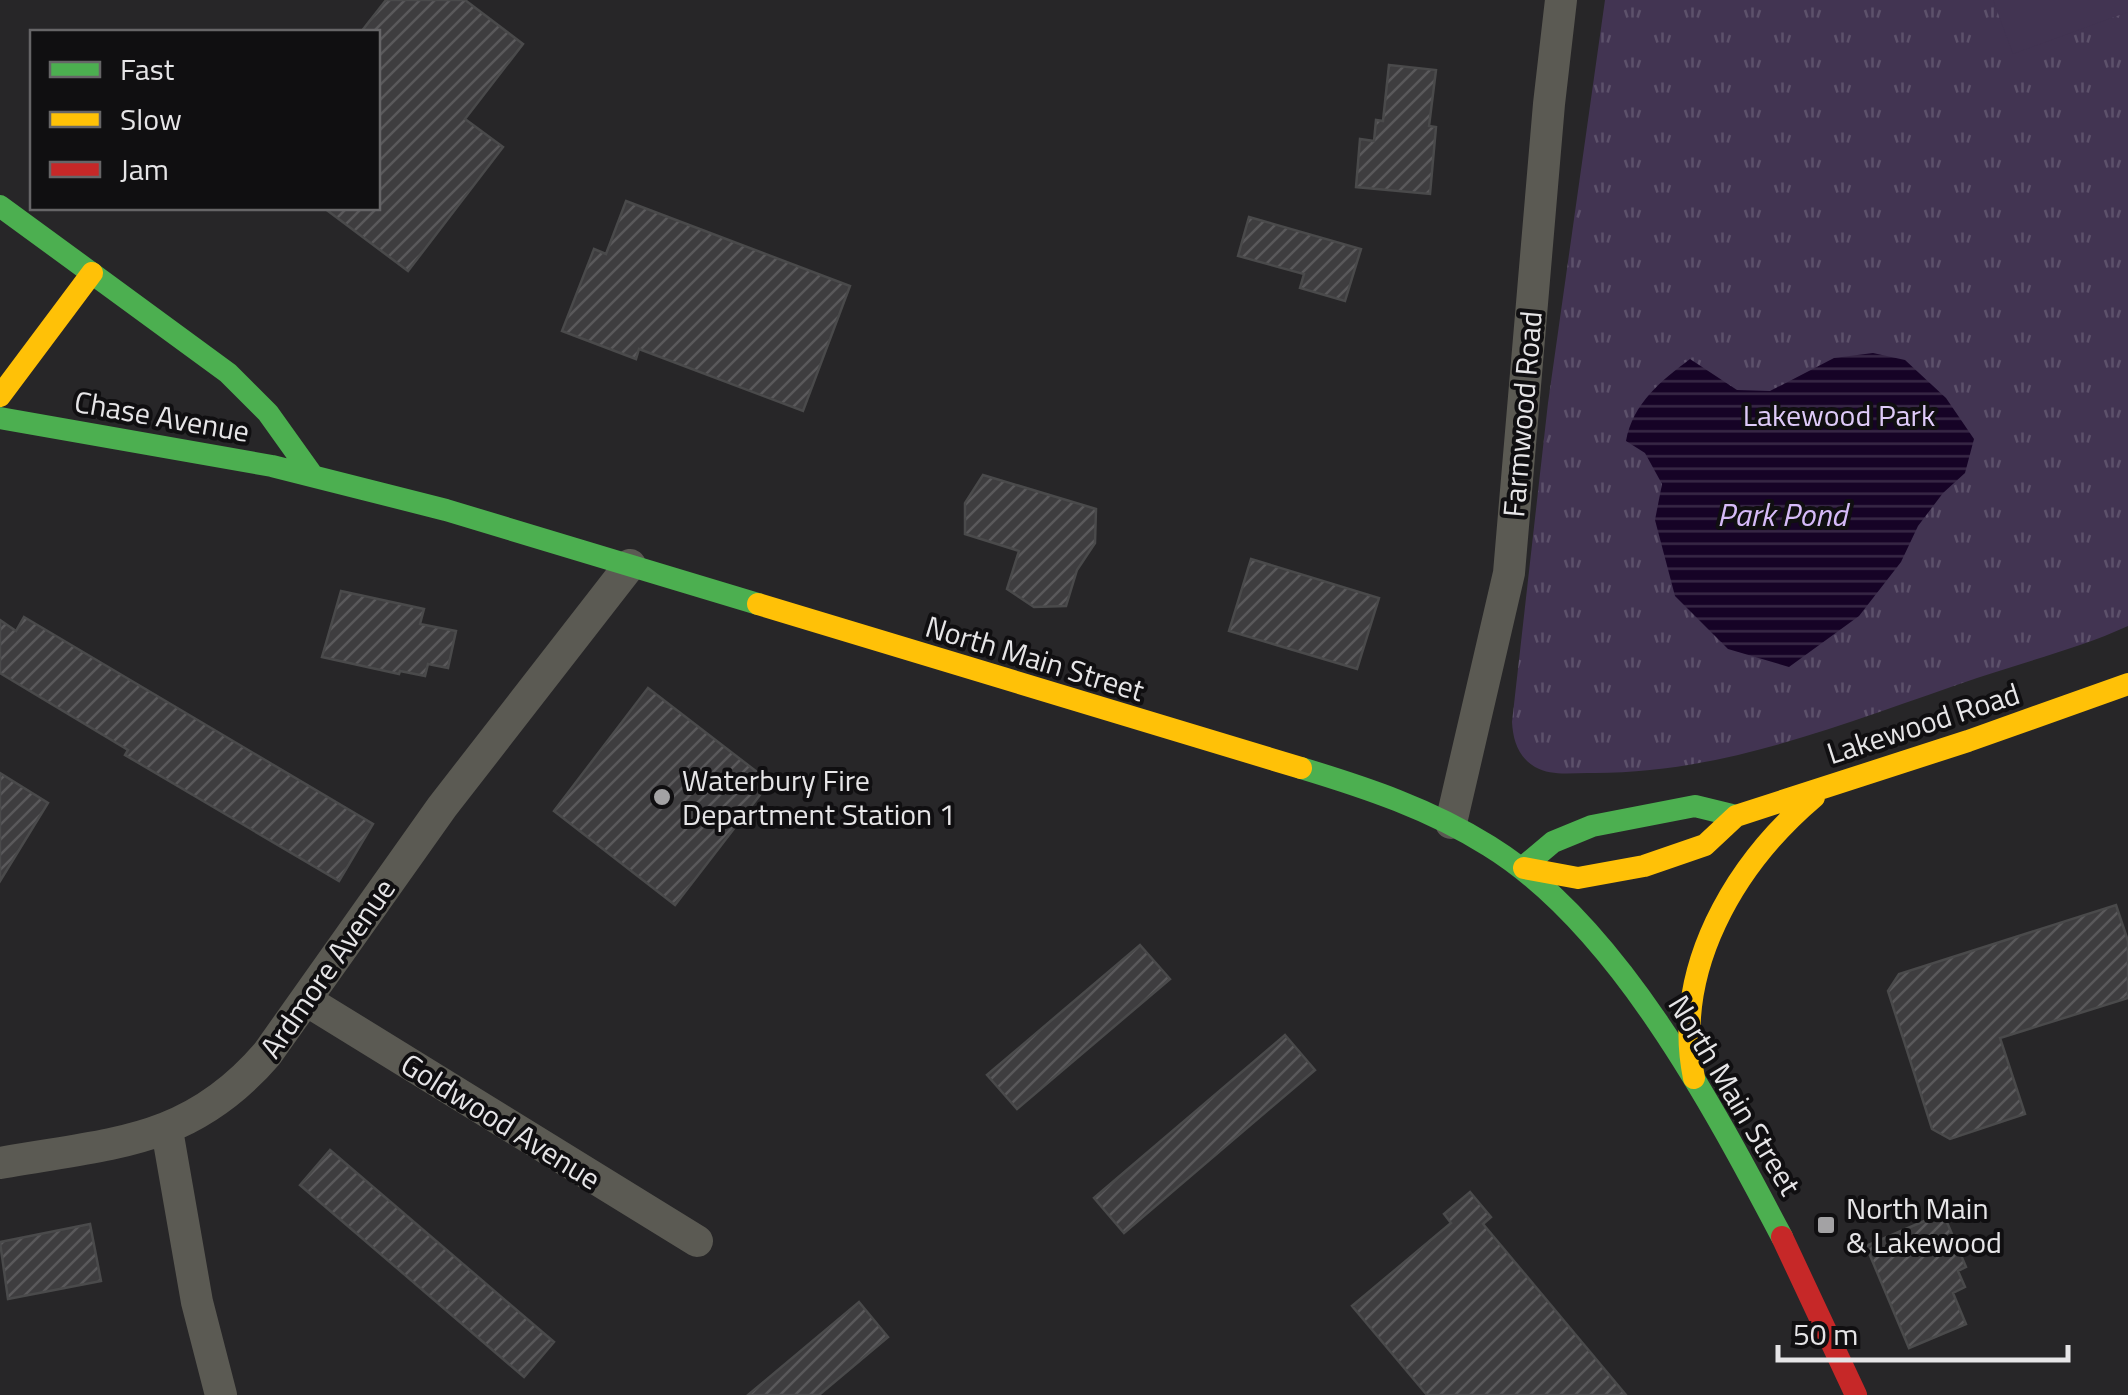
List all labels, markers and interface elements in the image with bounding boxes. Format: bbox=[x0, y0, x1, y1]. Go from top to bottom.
legend bbox=[30, 30, 380, 210]
text: Fast bbox=[120, 46, 175, 92]
text: Slow bbox=[120, 96, 182, 142]
text: Jam bbox=[120, 146, 169, 192]
street label: Farmwood Road bbox=[1490, 309, 1554, 519]
street label: Chase Avenue bbox=[71, 378, 253, 454]
park label: Lakewood Park bbox=[1743, 392, 1935, 438]
water label: Park Pond bbox=[1717, 490, 1851, 538]
street label: North Main Street bbox=[920, 603, 1150, 713]
street label: Lakewood Road bbox=[1821, 670, 2025, 776]
place label: Waterbury Fire Department Station 1 bbox=[682, 757, 956, 837]
marker: Waterbury Fire Department Station 1 bbox=[651, 786, 673, 808]
street label: Ardmore Avenue bbox=[248, 869, 406, 1067]
street label: North Main Street bbox=[1657, 986, 1813, 1204]
street label: Goldwood Avenue bbox=[392, 1041, 610, 1201]
place label: North Main & Lakewood bbox=[1846, 1185, 2002, 1265]
marker: North Main & Lakewood bbox=[1815, 1214, 1837, 1236]
scale bar bbox=[1778, 1300, 2068, 1362]
text: 50 m bbox=[1793, 1311, 1858, 1357]

